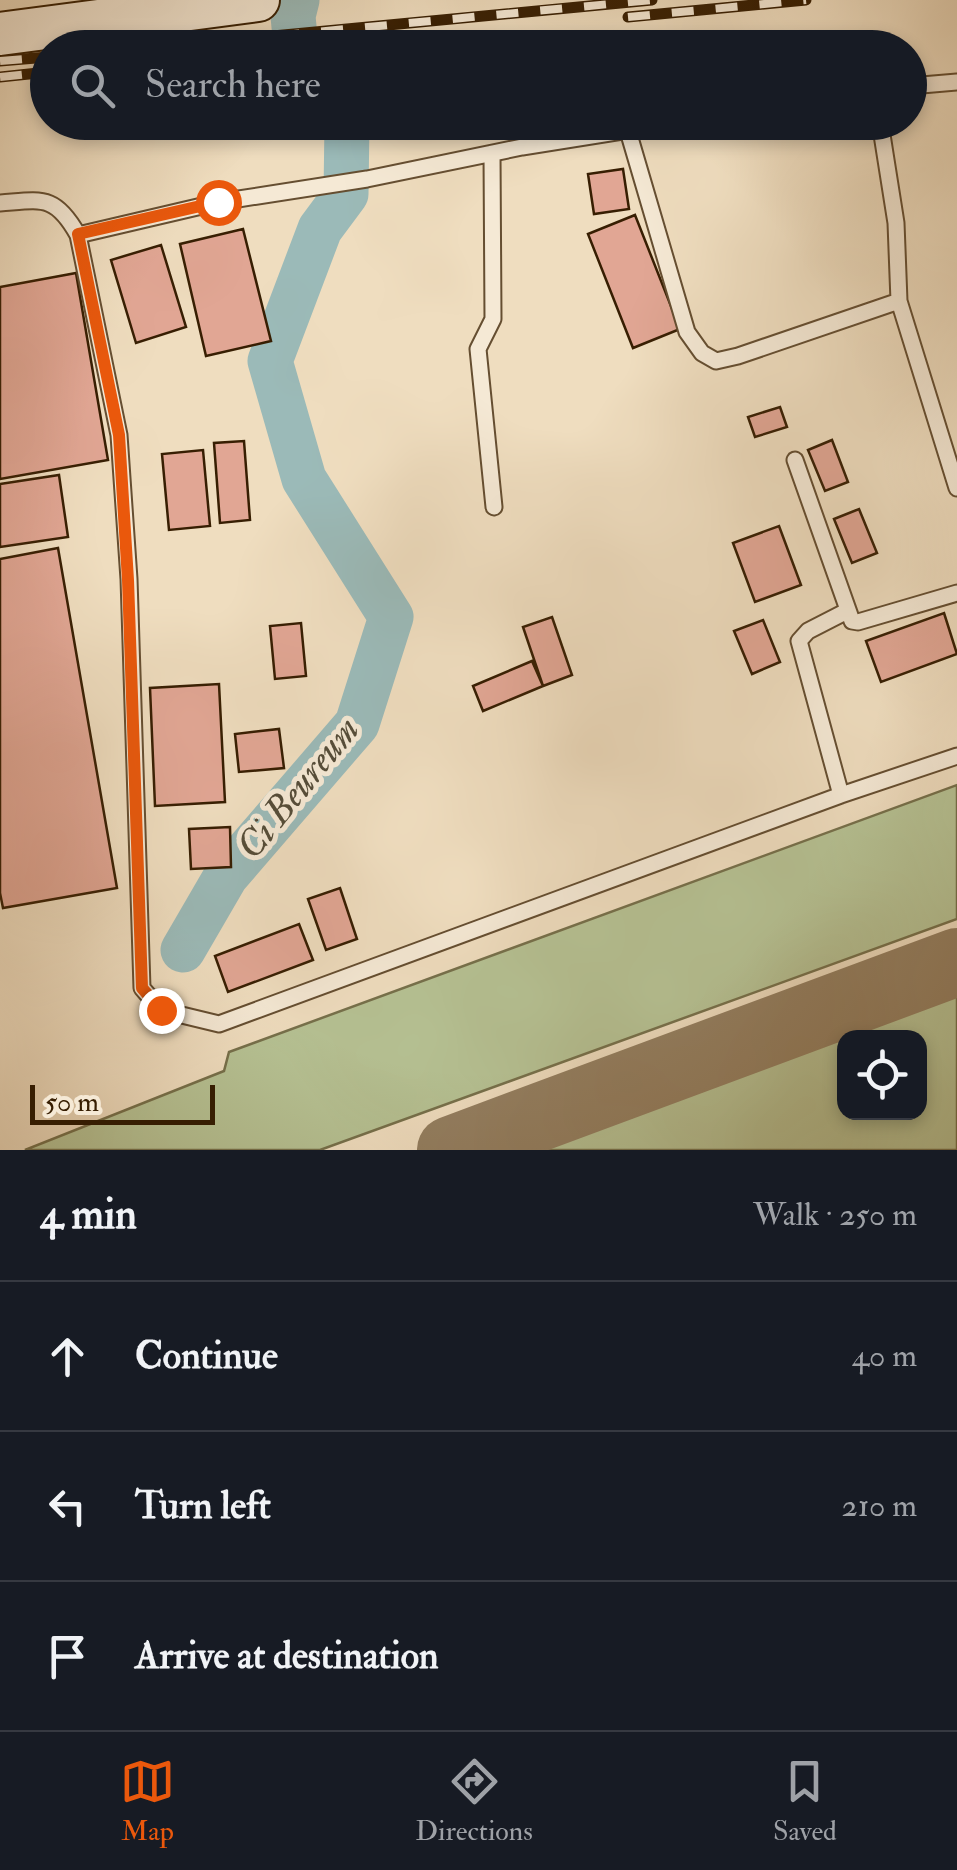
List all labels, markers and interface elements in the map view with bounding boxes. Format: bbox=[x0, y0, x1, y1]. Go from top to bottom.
search box bbox=[30, 30, 927, 140]
icon: search bbox=[65, 58, 120, 113]
text: Search here bbox=[145, 61, 321, 109]
route start bbox=[196, 180, 242, 226]
water label: Ci Beureum bbox=[226, 707, 370, 869]
route end bbox=[139, 988, 185, 1034]
map controls bbox=[837, 1030, 927, 1120]
button: locate bbox=[837, 1030, 927, 1120]
scale bar bbox=[30, 1080, 215, 1124]
text: 50 m bbox=[45, 1085, 99, 1120]
text: 4 min bbox=[40, 1189, 137, 1241]
text: Walk · 250 m bbox=[753, 1195, 917, 1235]
icon: ahead bbox=[40, 1329, 95, 1384]
text: Continue bbox=[135, 1332, 278, 1380]
text: 40 m bbox=[852, 1336, 917, 1376]
icon: left bbox=[40, 1479, 95, 1534]
text: Turn left bbox=[135, 1482, 271, 1530]
text: 210 m bbox=[842, 1486, 917, 1526]
icon: arrive bbox=[40, 1629, 95, 1684]
text: Arrive at destination bbox=[135, 1632, 439, 1680]
tab: Map bbox=[120, 1754, 175, 1849]
tab: Directions bbox=[415, 1754, 533, 1849]
tab: Saved bbox=[773, 1754, 837, 1849]

